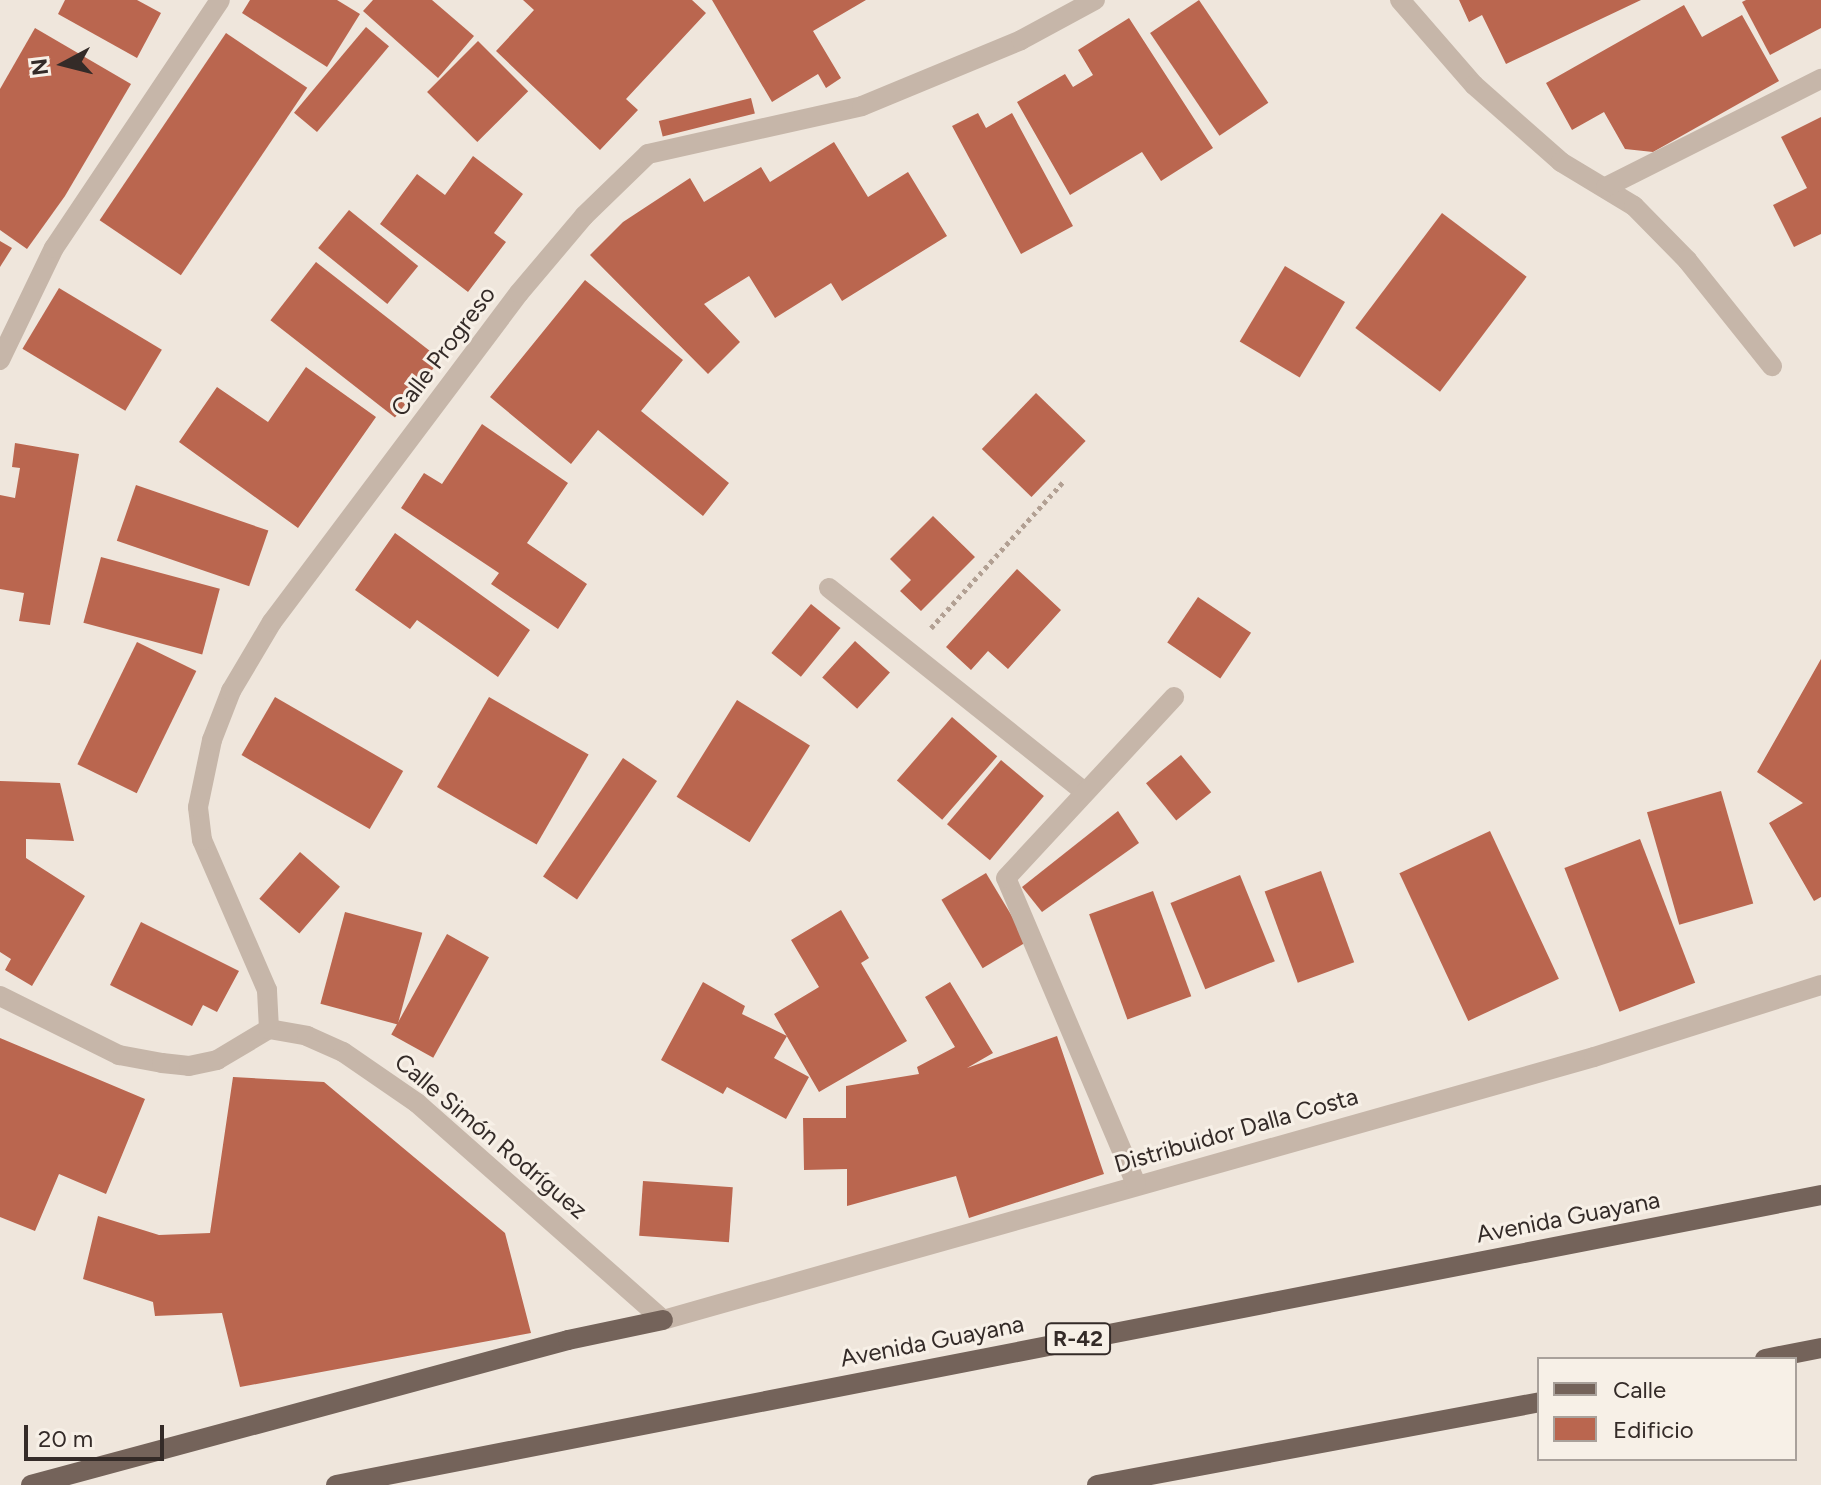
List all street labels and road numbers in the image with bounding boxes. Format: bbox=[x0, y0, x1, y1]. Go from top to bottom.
street label: Calle Progreso bbox=[385, 280, 501, 422]
street label: Calle Simón Rodríguez bbox=[389, 1047, 593, 1225]
street label: Distribuidor Dalla Costa bbox=[1111, 1081, 1361, 1179]
street label: Avenida Guayana bbox=[1474, 1185, 1662, 1249]
street label: Avenida Guayana bbox=[838, 1309, 1026, 1373]
road number: R-42 bbox=[1044, 1321, 1112, 1357]

